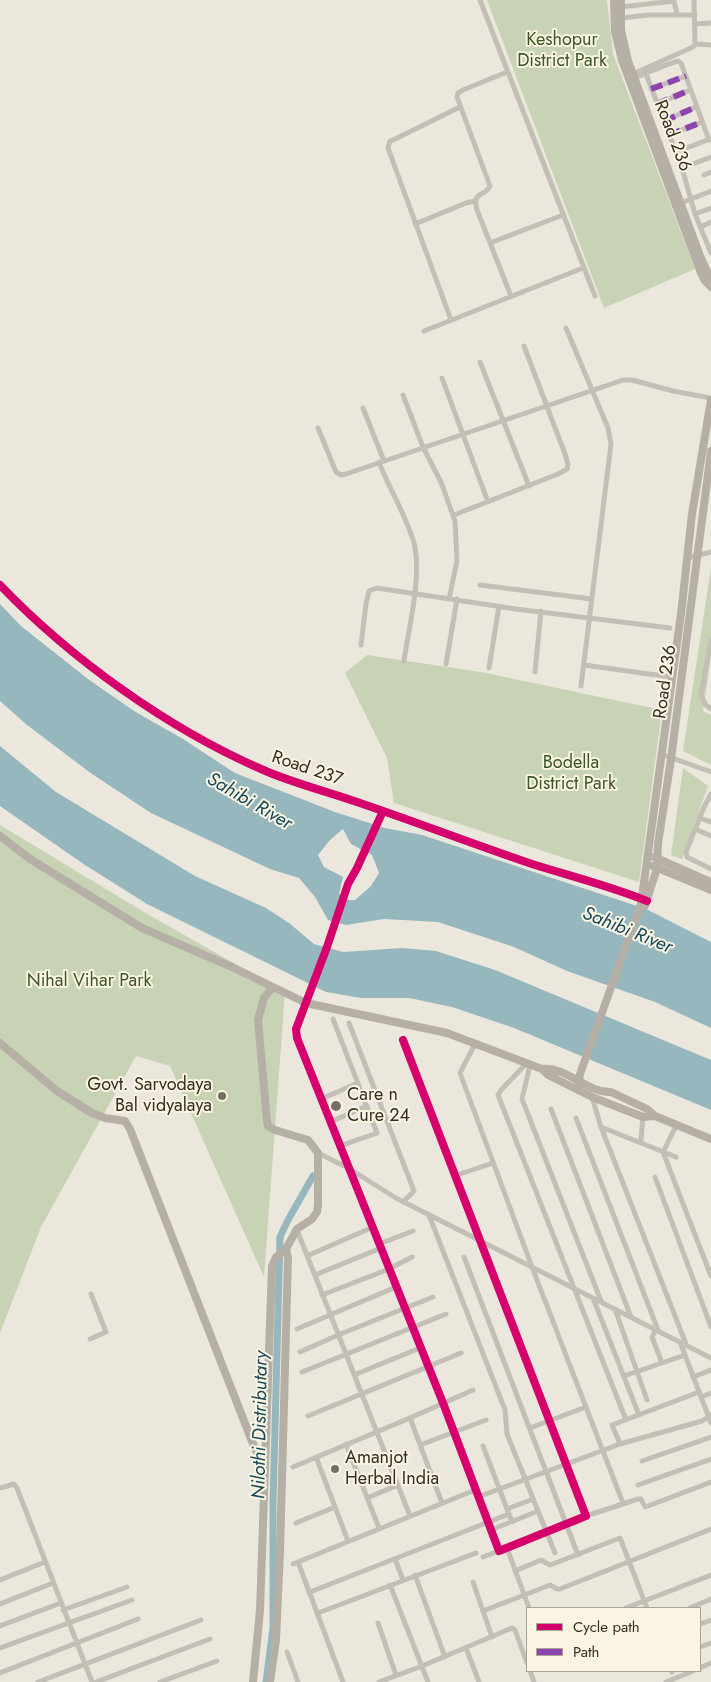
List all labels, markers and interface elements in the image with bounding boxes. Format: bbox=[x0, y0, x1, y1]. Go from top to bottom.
park label: Keshopur District Park bbox=[517, 30, 607, 72]
street label: Road 236 bbox=[649, 97, 695, 175]
street label: Road 236 bbox=[650, 644, 682, 720]
street label: Road 237 bbox=[269, 747, 345, 791]
park label: Bodella District Park bbox=[526, 753, 616, 796]
water label: Sahibi River bbox=[202, 768, 296, 836]
water label: Sahibi River bbox=[579, 903, 675, 959]
park label: Nihal Vihar Park bbox=[27, 971, 151, 993]
place label: Govt. Sarvodaya Bal vidyalaya bbox=[87, 1075, 212, 1118]
place label: Care n Cure 24 bbox=[347, 1085, 410, 1128]
marker: Govt. Sarvodaya Bal vidyalaya bbox=[216, 1090, 228, 1102]
marker: Care n Cure 24 bbox=[329, 1099, 343, 1113]
water label: Nilothi Distributary bbox=[248, 1351, 274, 1499]
place label: Amanjot Herbal India bbox=[345, 1448, 439, 1490]
marker: Amanjot Herbal India bbox=[329, 1463, 341, 1475]
legend bbox=[526, 1607, 701, 1672]
text: Cycle path bbox=[573, 1616, 640, 1638]
text: Path bbox=[573, 1641, 599, 1663]

